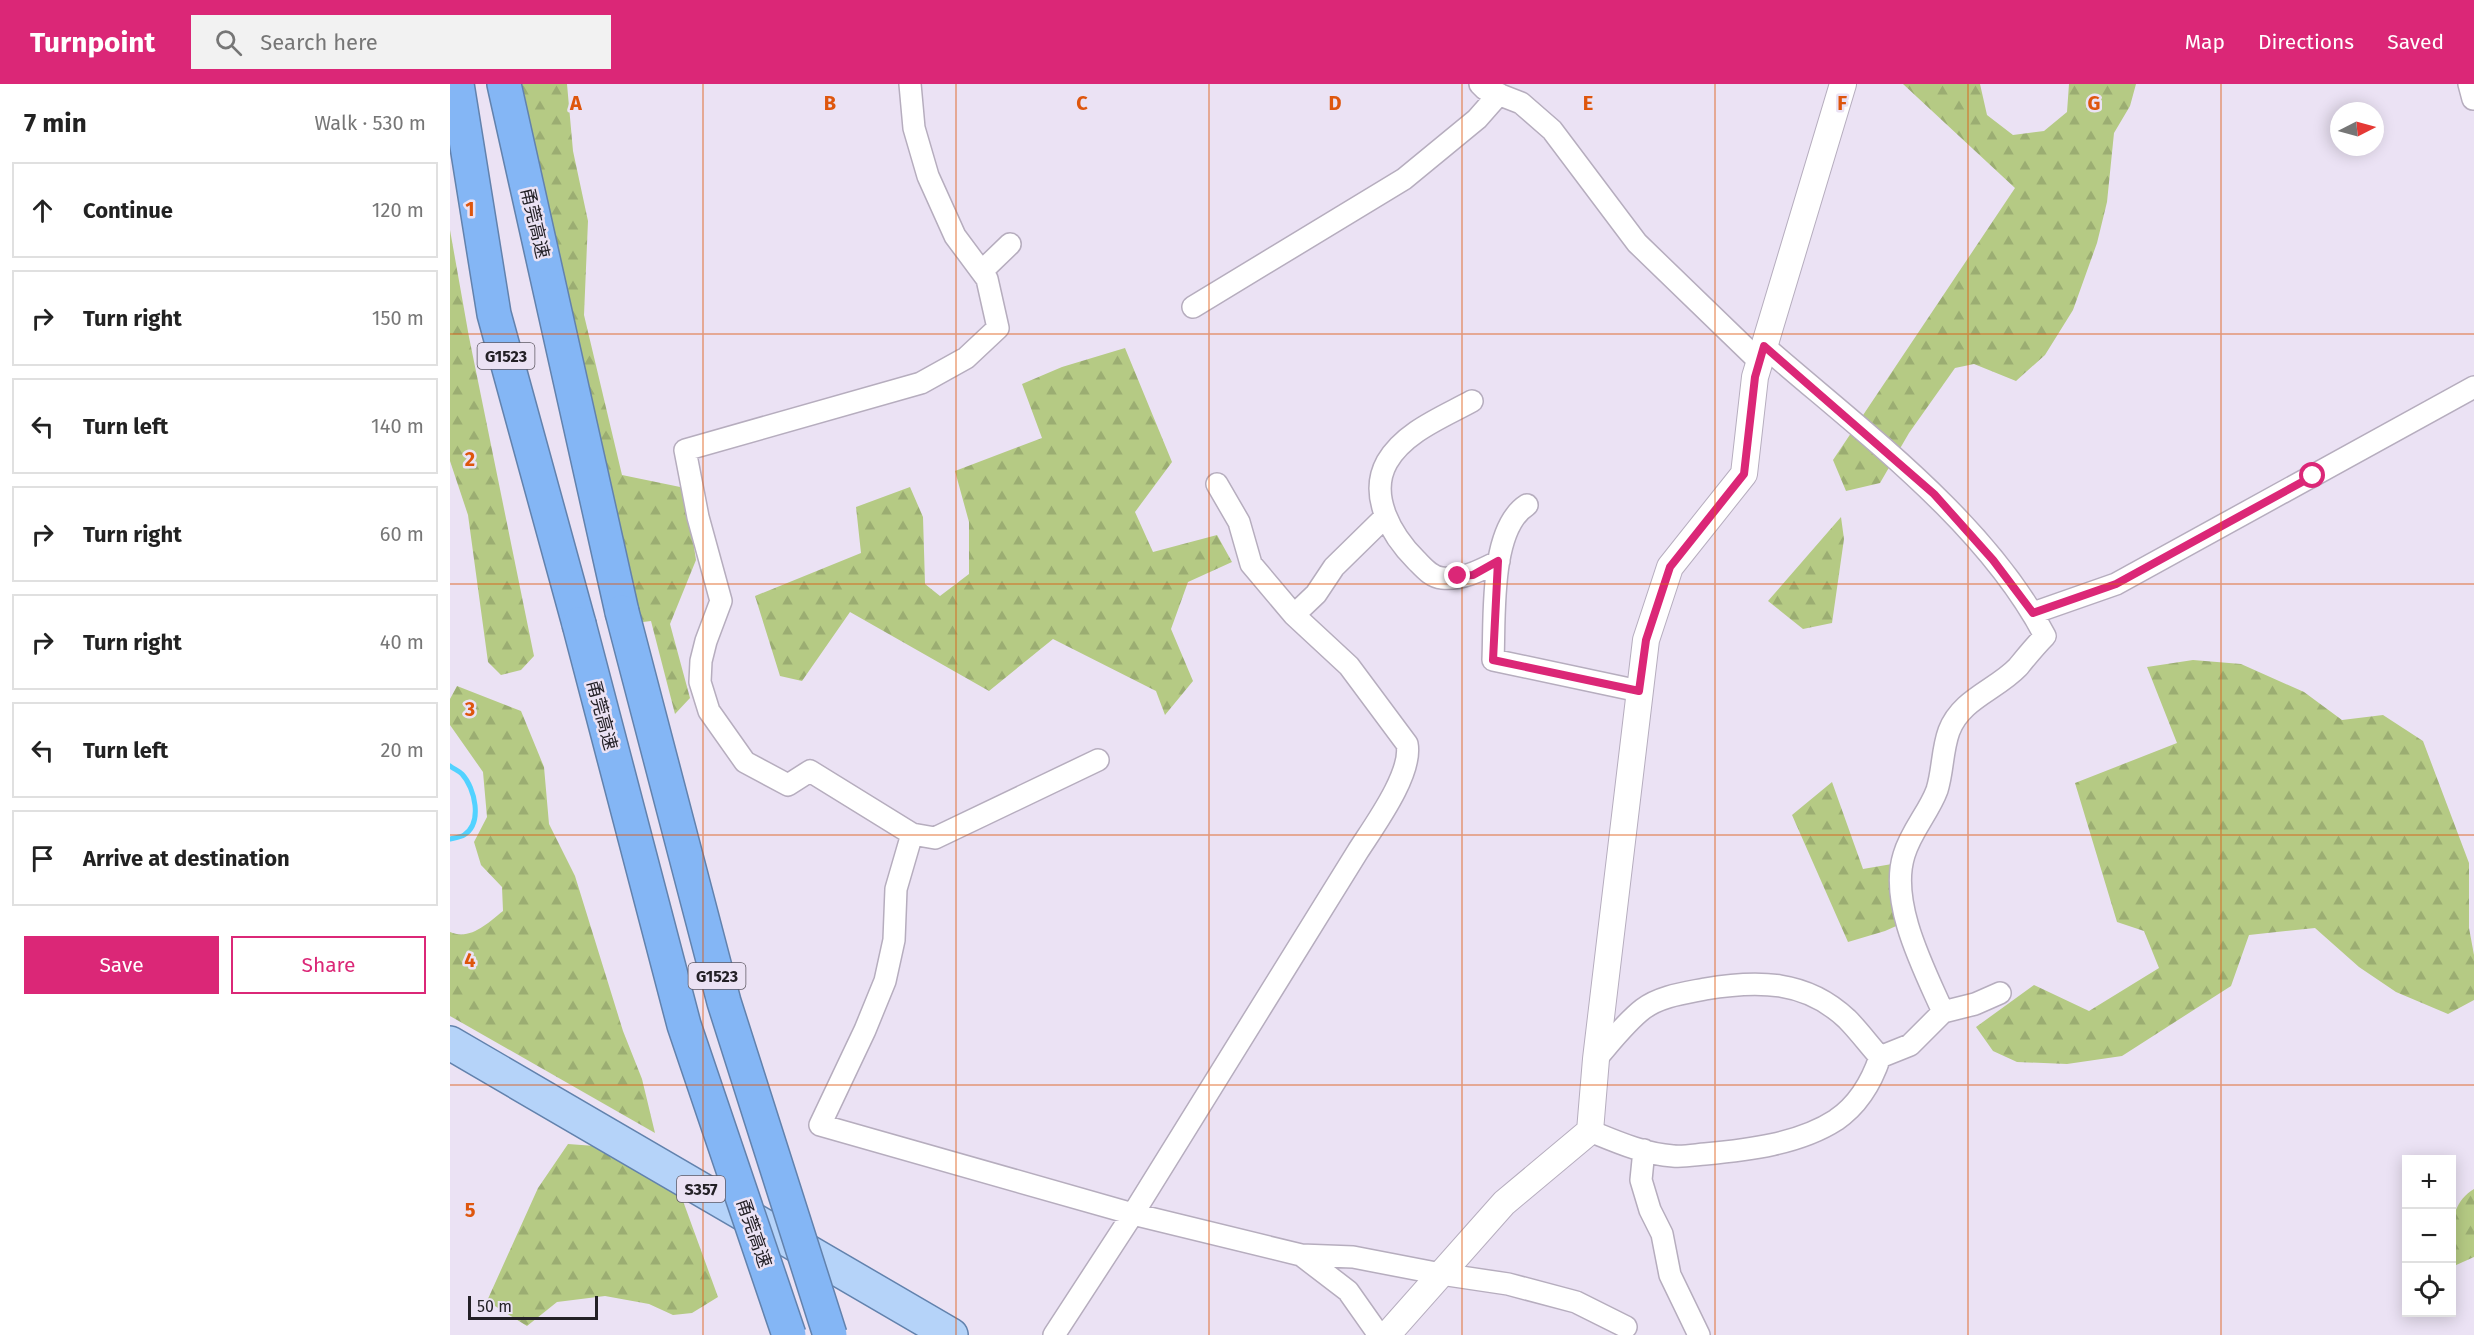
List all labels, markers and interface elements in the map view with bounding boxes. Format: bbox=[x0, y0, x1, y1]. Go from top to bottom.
search box bbox=[191, 15, 611, 69]
text: Turnpoint bbox=[30, 26, 155, 59]
icon: search bbox=[212, 26, 245, 59]
text: Search here bbox=[260, 29, 378, 56]
text: Map bbox=[2185, 29, 2225, 55]
text: Directions bbox=[2258, 29, 2354, 55]
text: Saved bbox=[2387, 29, 2444, 55]
text: A bbox=[569, 91, 583, 115]
text: B bbox=[824, 91, 836, 115]
text: C bbox=[1076, 91, 1088, 115]
text: D bbox=[1328, 91, 1342, 115]
text: E bbox=[1583, 91, 1593, 115]
text: F bbox=[1837, 91, 1847, 115]
text: G bbox=[2088, 91, 2100, 115]
north arrow bbox=[2330, 102, 2384, 156]
text: 7 min bbox=[24, 108, 87, 139]
text: Walk · 530 m bbox=[314, 111, 426, 135]
street label: 甬莞高速 bbox=[516, 185, 554, 261]
icon: ahead bbox=[26, 194, 59, 227]
text: Continue bbox=[83, 197, 173, 224]
text: 1 bbox=[465, 197, 475, 221]
text: 120 m bbox=[372, 198, 424, 222]
icon: right bbox=[26, 302, 59, 335]
text: Turn right bbox=[83, 305, 182, 332]
text: 150 m bbox=[372, 306, 424, 330]
road number: G1523 bbox=[478, 343, 534, 369]
icon: left bbox=[26, 410, 59, 443]
text: Turn left bbox=[83, 413, 168, 440]
text: 140 m bbox=[371, 414, 424, 438]
text: 2 bbox=[465, 447, 475, 471]
route start bbox=[2299, 462, 2325, 488]
icon: right bbox=[26, 518, 59, 551]
text: Turn right bbox=[83, 521, 182, 548]
text: 60 m bbox=[380, 522, 424, 546]
route end bbox=[1444, 562, 1470, 588]
icon: right bbox=[26, 626, 59, 659]
text: Turn right bbox=[83, 629, 182, 656]
text: 40 m bbox=[380, 630, 424, 654]
street label: 甬莞高速 bbox=[582, 677, 622, 753]
text: 3 bbox=[464, 697, 475, 721]
icon: left bbox=[26, 734, 59, 767]
text: Turn left bbox=[83, 737, 168, 764]
text: 20 m bbox=[381, 738, 424, 762]
icon: arrive bbox=[26, 842, 59, 875]
text: Arrive at destination bbox=[83, 845, 290, 872]
button: Save bbox=[24, 936, 219, 994]
button: Share bbox=[231, 936, 426, 994]
text: 4 bbox=[464, 948, 476, 972]
road number: G1523 bbox=[688, 963, 746, 989]
map controls bbox=[2402, 1155, 2456, 1317]
button: + bbox=[2402, 1155, 2456, 1209]
road number: S357 bbox=[677, 1176, 725, 1202]
street label: 甬莞高速 bbox=[732, 1195, 776, 1271]
text: 5 bbox=[465, 1198, 476, 1222]
button: − bbox=[2402, 1209, 2456, 1263]
button: locate bbox=[2402, 1263, 2456, 1317]
scale bar bbox=[468, 1293, 598, 1320]
text: 50 m bbox=[477, 1297, 512, 1316]

